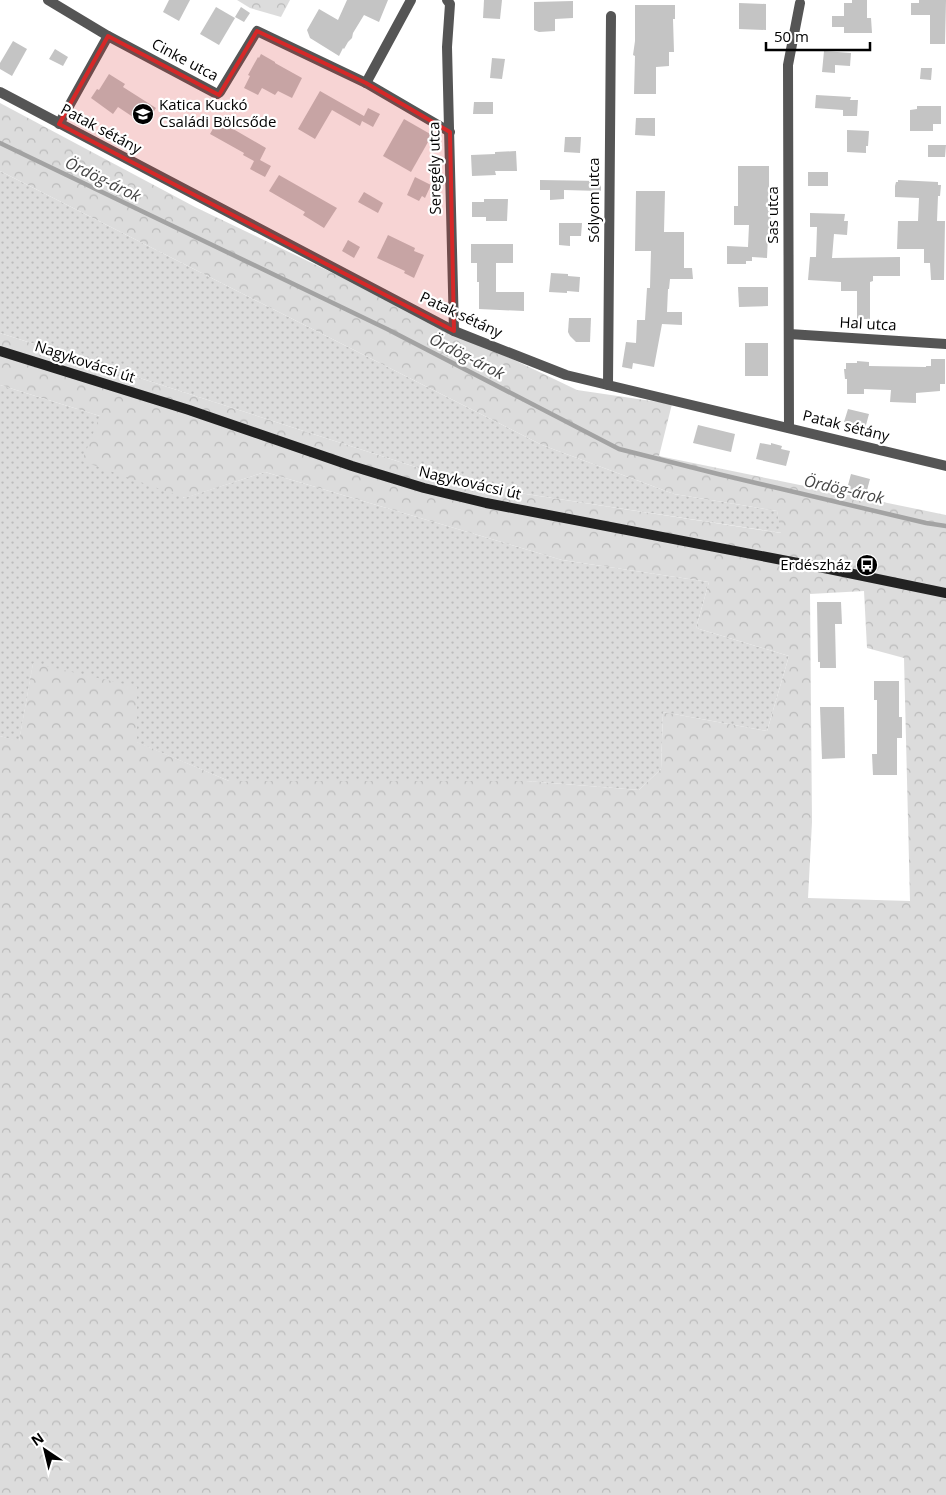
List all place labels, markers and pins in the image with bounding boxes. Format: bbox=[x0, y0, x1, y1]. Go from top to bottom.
place label: Katica Kuckó Családi Bölcsőde bbox=[159, 94, 276, 131]
school or university icon: Katica Kuckó Családi Bölcsőde bbox=[131, 102, 155, 126]
bus stop icon: Erdészház bbox=[855, 553, 879, 577]
place label: Erdészház bbox=[780, 554, 851, 574]

